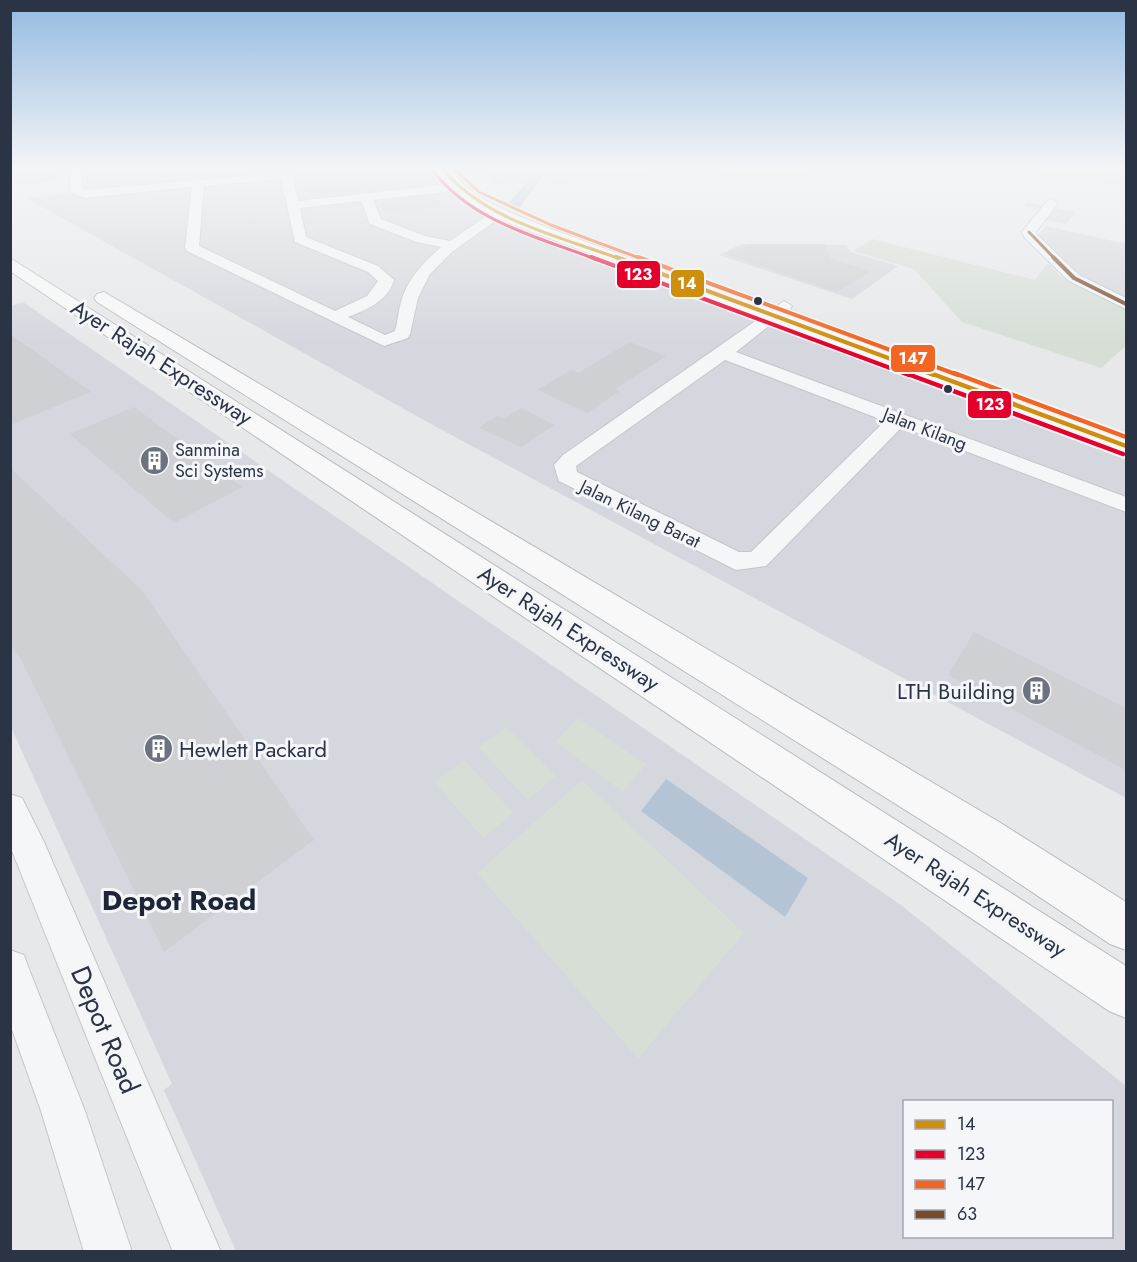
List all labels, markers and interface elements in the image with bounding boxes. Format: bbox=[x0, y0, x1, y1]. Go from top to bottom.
line badge: 123 bbox=[616, 260, 661, 289]
text: 123 bbox=[624, 263, 652, 286]
line badge: 14 bbox=[670, 269, 705, 298]
text: 14 bbox=[677, 272, 697, 295]
street label: Ayer Rajah Expressway bbox=[65, 291, 259, 433]
unlabelled marker bbox=[752, 295, 764, 307]
line badge: 147 bbox=[890, 344, 936, 373]
text: 147 bbox=[899, 347, 928, 370]
unlabelled marker bbox=[942, 383, 954, 395]
line badge: 123 bbox=[967, 390, 1012, 419]
text: 123 bbox=[976, 393, 1004, 416]
street label: Jalan Kilang bbox=[877, 400, 971, 457]
place label: Sanmina Sci Systems bbox=[175, 437, 263, 484]
building icon: Sanmina Sci Systems bbox=[138, 444, 170, 476]
street label: Jalan Kilang Barat bbox=[574, 473, 705, 555]
street label: Ayer Rajah Expressway bbox=[472, 557, 666, 699]
place label: LTH Building bbox=[897, 675, 1015, 707]
building icon: LTH Building bbox=[1020, 675, 1052, 707]
building icon: Hewlett Packard bbox=[142, 733, 174, 765]
place label: Hewlett Packard bbox=[179, 733, 327, 765]
street label: Ayer Rajah Expressway bbox=[879, 823, 1073, 965]
district label: Depot Road bbox=[102, 880, 256, 921]
street label: Depot Road bbox=[61, 960, 150, 1100]
legend bbox=[903, 1100, 1113, 1238]
text: 14 bbox=[957, 1111, 976, 1137]
text: 123 bbox=[957, 1141, 985, 1167]
text: 147 bbox=[957, 1171, 986, 1197]
text: 63 bbox=[957, 1201, 977, 1227]

